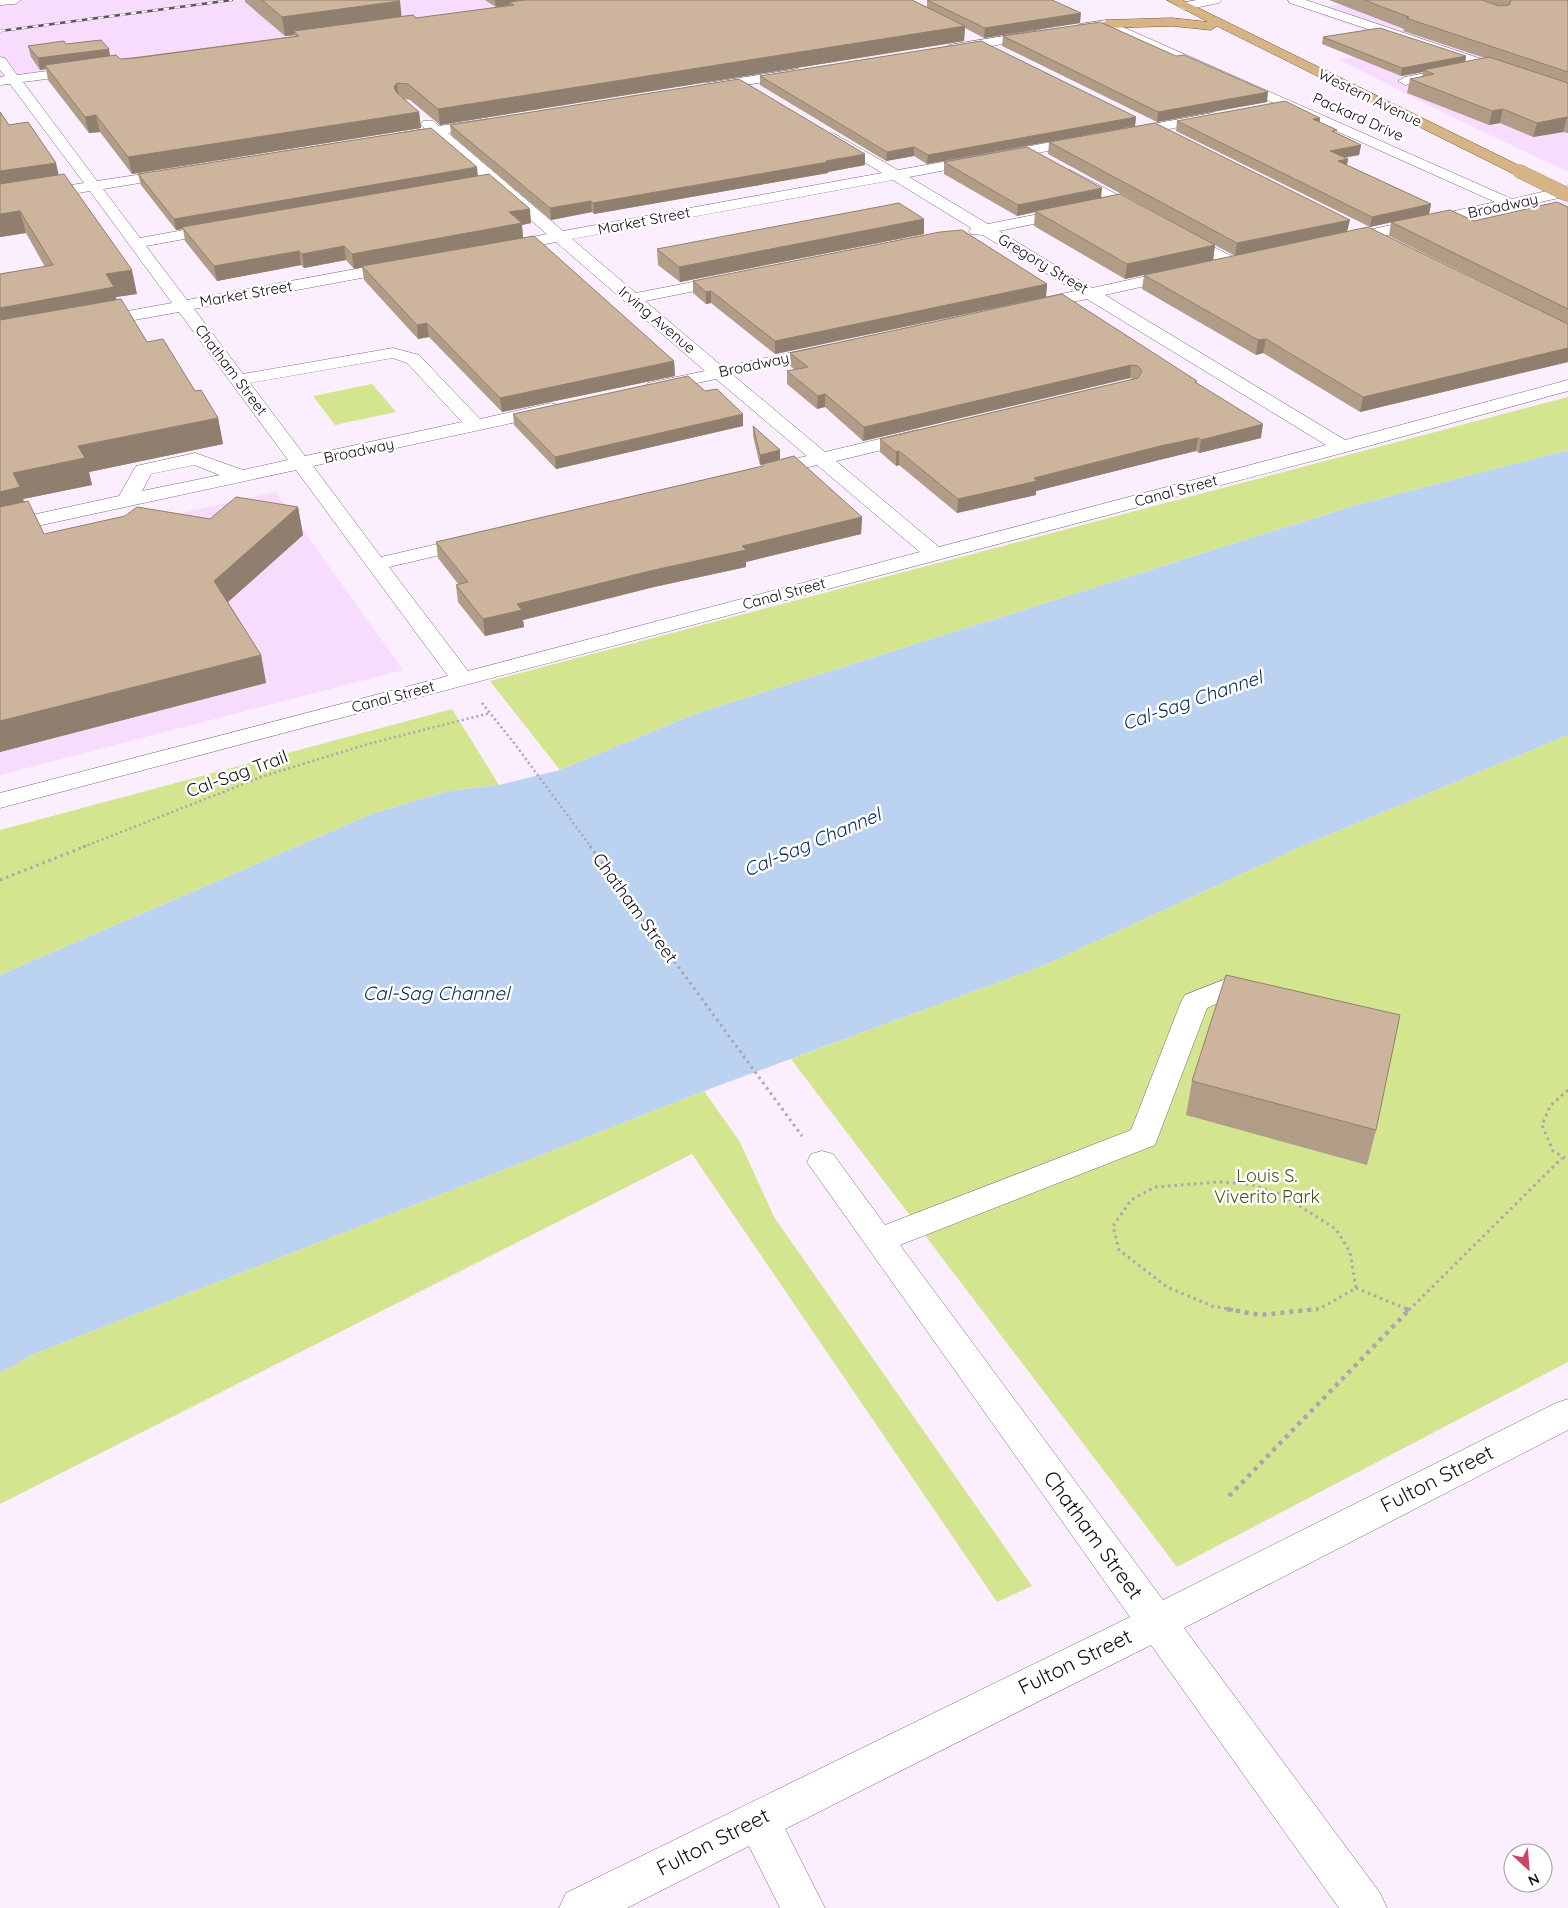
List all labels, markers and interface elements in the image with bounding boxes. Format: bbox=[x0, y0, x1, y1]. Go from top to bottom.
street label: Western Avenue bbox=[1315, 64, 1425, 131]
street label: Packard Drive bbox=[1310, 88, 1407, 145]
street label: Broadway bbox=[1466, 189, 1540, 222]
street label: Market Street bbox=[596, 202, 692, 239]
street label: Gregory Street bbox=[995, 229, 1092, 298]
street label: Market Street bbox=[198, 276, 294, 311]
street label: Irving Avenue bbox=[615, 282, 700, 357]
street label: Chatham Street bbox=[191, 321, 272, 419]
street label: Broadway bbox=[717, 348, 791, 381]
street label: Broadway bbox=[322, 434, 396, 467]
street label: Canal Street bbox=[1132, 470, 1219, 511]
street label: Canal Street bbox=[740, 573, 827, 614]
water label: Cal-Sag Channel bbox=[1119, 664, 1268, 735]
street label: Canal Street bbox=[349, 676, 436, 717]
street label: Cal-Sag Trail bbox=[183, 745, 291, 803]
water label: Cal-Sag Channel bbox=[740, 801, 887, 882]
street label: Chatham Street bbox=[588, 848, 683, 967]
water label: Cal-Sag Channel bbox=[363, 981, 512, 1005]
park label: Louis S. Viverito Park bbox=[1214, 1164, 1320, 1208]
street label: Fulton Street bbox=[1376, 1439, 1497, 1518]
street label: Chatham Street bbox=[1038, 1465, 1149, 1604]
street label: Fulton Street bbox=[1013, 1622, 1136, 1700]
street label: Fulton Street bbox=[652, 1802, 773, 1881]
north arrow bbox=[1503, 1843, 1553, 1893]
text: N bbox=[1525, 1869, 1542, 1890]

